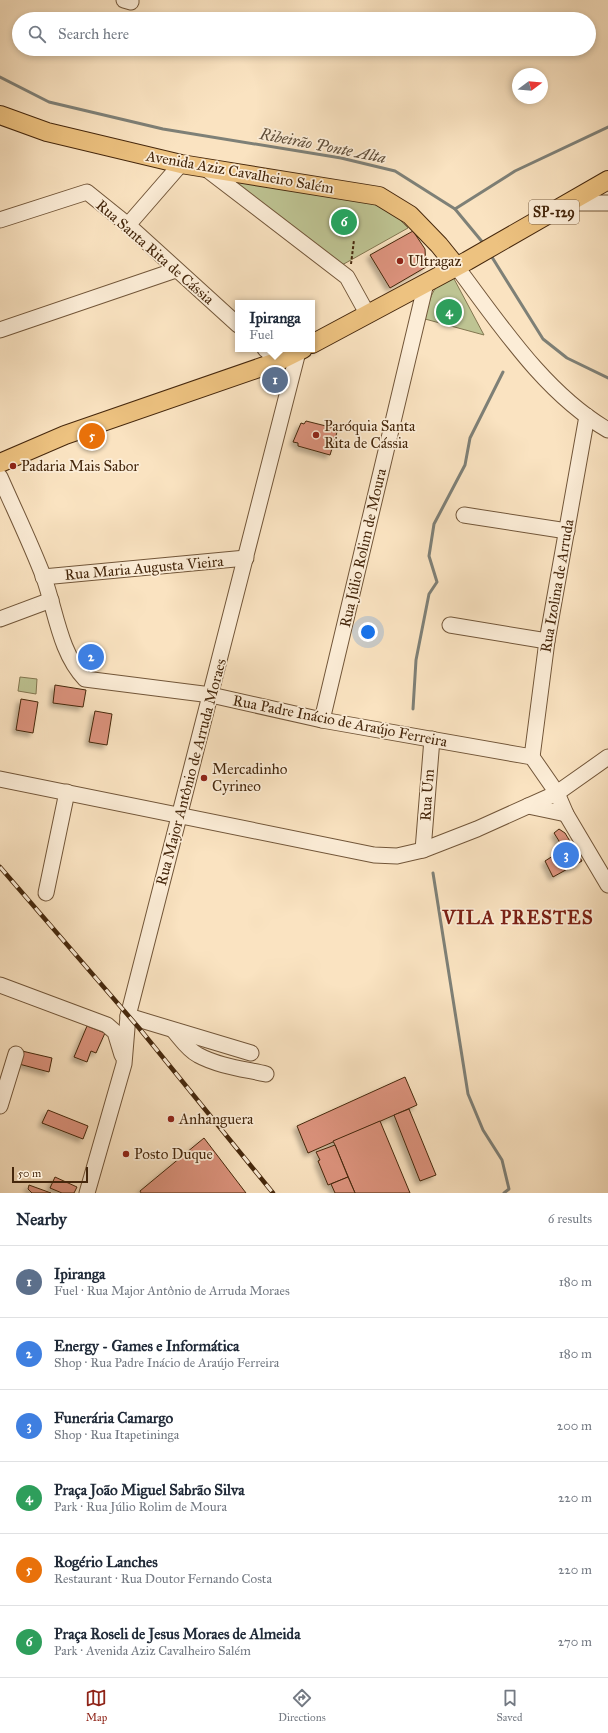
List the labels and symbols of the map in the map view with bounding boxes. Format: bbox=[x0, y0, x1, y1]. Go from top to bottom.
north arrow bbox=[512, 68, 548, 104]
water label: Ribeirão Ponte Alta bbox=[257, 124, 388, 167]
street label: Avenida Aziz Cavalheiro Salém bbox=[144, 146, 336, 197]
street label: Rua Santa Rita de Cássia bbox=[92, 196, 218, 309]
road number: SP-129 bbox=[529, 200, 579, 224]
pin: 6 bbox=[331, 207, 357, 237]
place label: Ultragaz bbox=[408, 252, 461, 270]
marker: Ultragaz bbox=[395, 256, 405, 266]
pin: 4 bbox=[436, 297, 462, 327]
pin: 1 bbox=[262, 365, 288, 395]
place label: Paróquia Santa Rita de Cássia bbox=[324, 417, 416, 452]
pin: 5 bbox=[79, 421, 105, 451]
marker: Paróquia Santa Rita de Cássia bbox=[311, 430, 321, 440]
place label: Padaria Mais Sabor bbox=[21, 457, 139, 475]
marker: Padaria Mais Sabor bbox=[8, 461, 18, 471]
street label: Rua Júlio Rolim de Moura bbox=[336, 466, 391, 630]
street label: Rua Izolina de Arruda bbox=[536, 517, 578, 654]
street label: Rua Maria Augusta Vieira bbox=[64, 552, 225, 584]
your location bbox=[358, 622, 378, 642]
pin: 2 bbox=[78, 642, 104, 672]
street label: Rua Major Antônio de Arruda Moraes bbox=[152, 657, 230, 887]
street label: Rua Padre Inácio de Araújo Ferreira bbox=[231, 691, 449, 751]
place label: Mercadinho Cyrineo bbox=[212, 760, 288, 795]
street label: Rua Um bbox=[416, 768, 438, 822]
marker: Mercadinho Cyrineo bbox=[199, 773, 209, 783]
pin: 3 bbox=[553, 840, 579, 870]
district label: VILA PRESTES bbox=[441, 906, 594, 929]
place label: Anhanguera bbox=[178, 1110, 254, 1128]
marker: Anhanguera bbox=[166, 1114, 176, 1124]
place label: Posto Duque bbox=[134, 1145, 213, 1164]
marker: Posto Duque bbox=[121, 1149, 131, 1159]
scale bar bbox=[12, 1165, 88, 1184]

